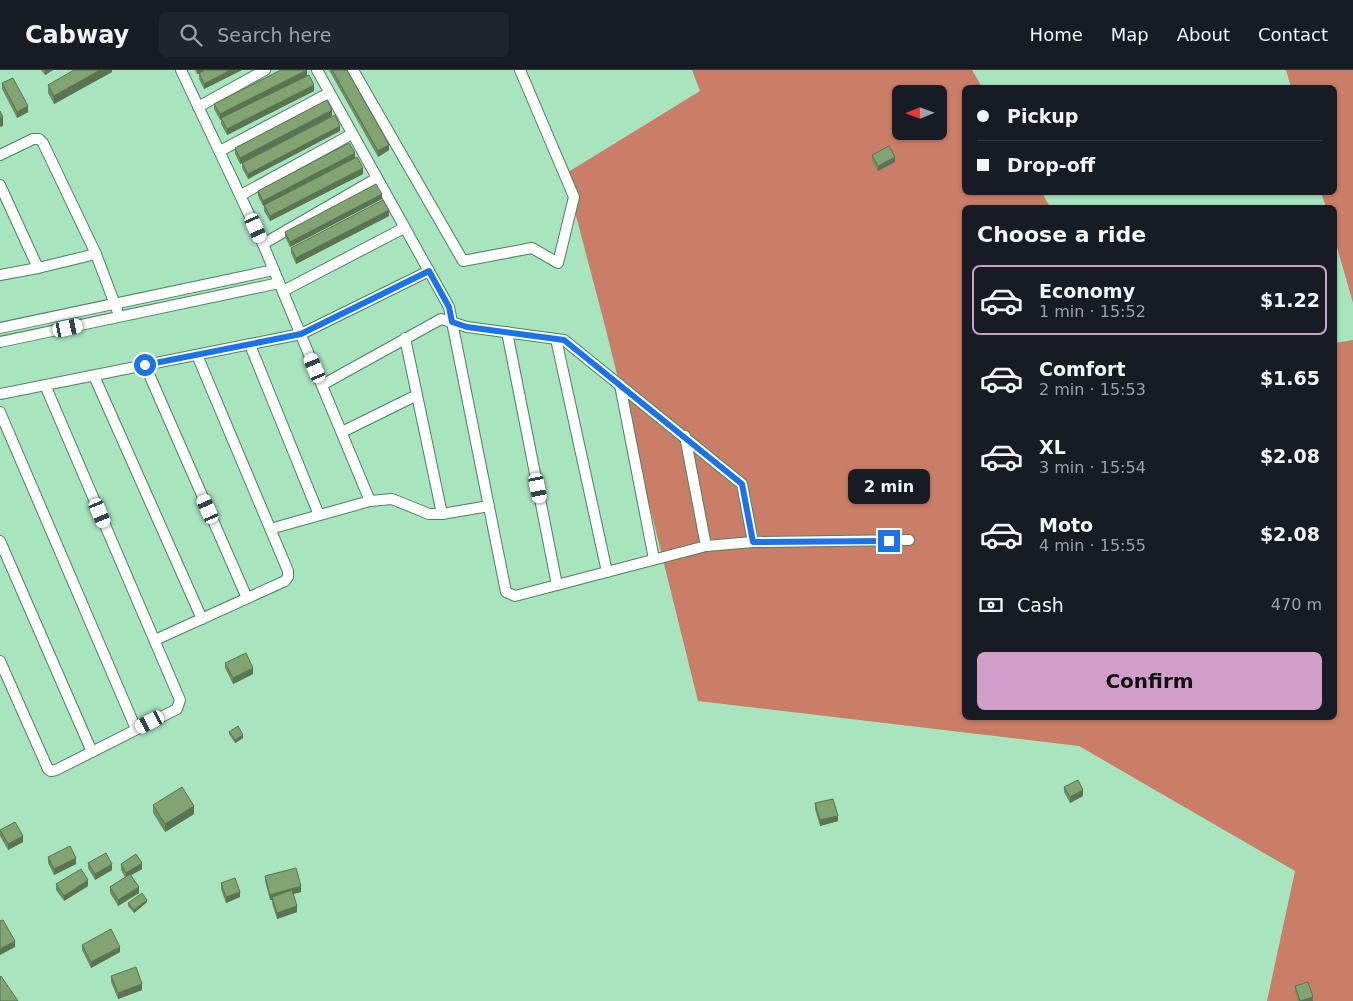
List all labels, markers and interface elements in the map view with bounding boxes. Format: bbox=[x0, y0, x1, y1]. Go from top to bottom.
search box bbox=[159, 12, 509, 57]
text: Cabway bbox=[25, 21, 129, 49]
icon: search bbox=[177, 21, 205, 49]
text: Search here bbox=[217, 24, 331, 46]
text: Home bbox=[1030, 24, 1083, 45]
text: Map bbox=[1111, 24, 1149, 45]
text: About bbox=[1177, 24, 1230, 45]
text: Contact bbox=[1258, 24, 1328, 45]
north arrow bbox=[892, 85, 948, 140]
map controls bbox=[892, 85, 947, 140]
text: Pickup bbox=[1007, 105, 1078, 127]
text: Drop-off bbox=[1007, 154, 1095, 176]
car bbox=[243, 211, 268, 245]
text: Choose a ride bbox=[977, 222, 1146, 247]
icon: car bbox=[979, 278, 1024, 323]
text: Economy bbox=[1039, 280, 1135, 302]
text: $1.22 bbox=[1260, 289, 1320, 311]
text: 1 min · 15:52 bbox=[1039, 302, 1146, 321]
car bbox=[51, 318, 84, 338]
car bbox=[302, 351, 327, 385]
route start bbox=[134, 354, 156, 376]
icon: car bbox=[979, 356, 1024, 401]
text: Comfort bbox=[1039, 358, 1126, 380]
text: $1.65 bbox=[1260, 367, 1320, 389]
text: 2 min · 15:53 bbox=[1039, 380, 1146, 399]
icon: car bbox=[979, 434, 1024, 479]
text: XL bbox=[1039, 436, 1066, 458]
text: $2.08 bbox=[1260, 445, 1320, 467]
text: 3 min · 15:54 bbox=[1039, 458, 1146, 477]
callout: 2 min bbox=[848, 468, 930, 504]
car bbox=[527, 472, 548, 504]
text: 2 min bbox=[864, 477, 914, 496]
car bbox=[195, 492, 220, 526]
car bbox=[87, 496, 112, 530]
icon: car bbox=[979, 512, 1024, 557]
text: Moto bbox=[1039, 514, 1093, 536]
text: $2.08 bbox=[1260, 523, 1320, 545]
route end bbox=[878, 530, 900, 552]
text: 4 min · 15:55 bbox=[1039, 536, 1146, 555]
icon: cash bbox=[977, 591, 1005, 619]
text: Cash bbox=[1017, 594, 1064, 616]
text: 470 m bbox=[1271, 595, 1322, 614]
button: Confirm bbox=[977, 652, 1322, 710]
car bbox=[133, 709, 166, 735]

